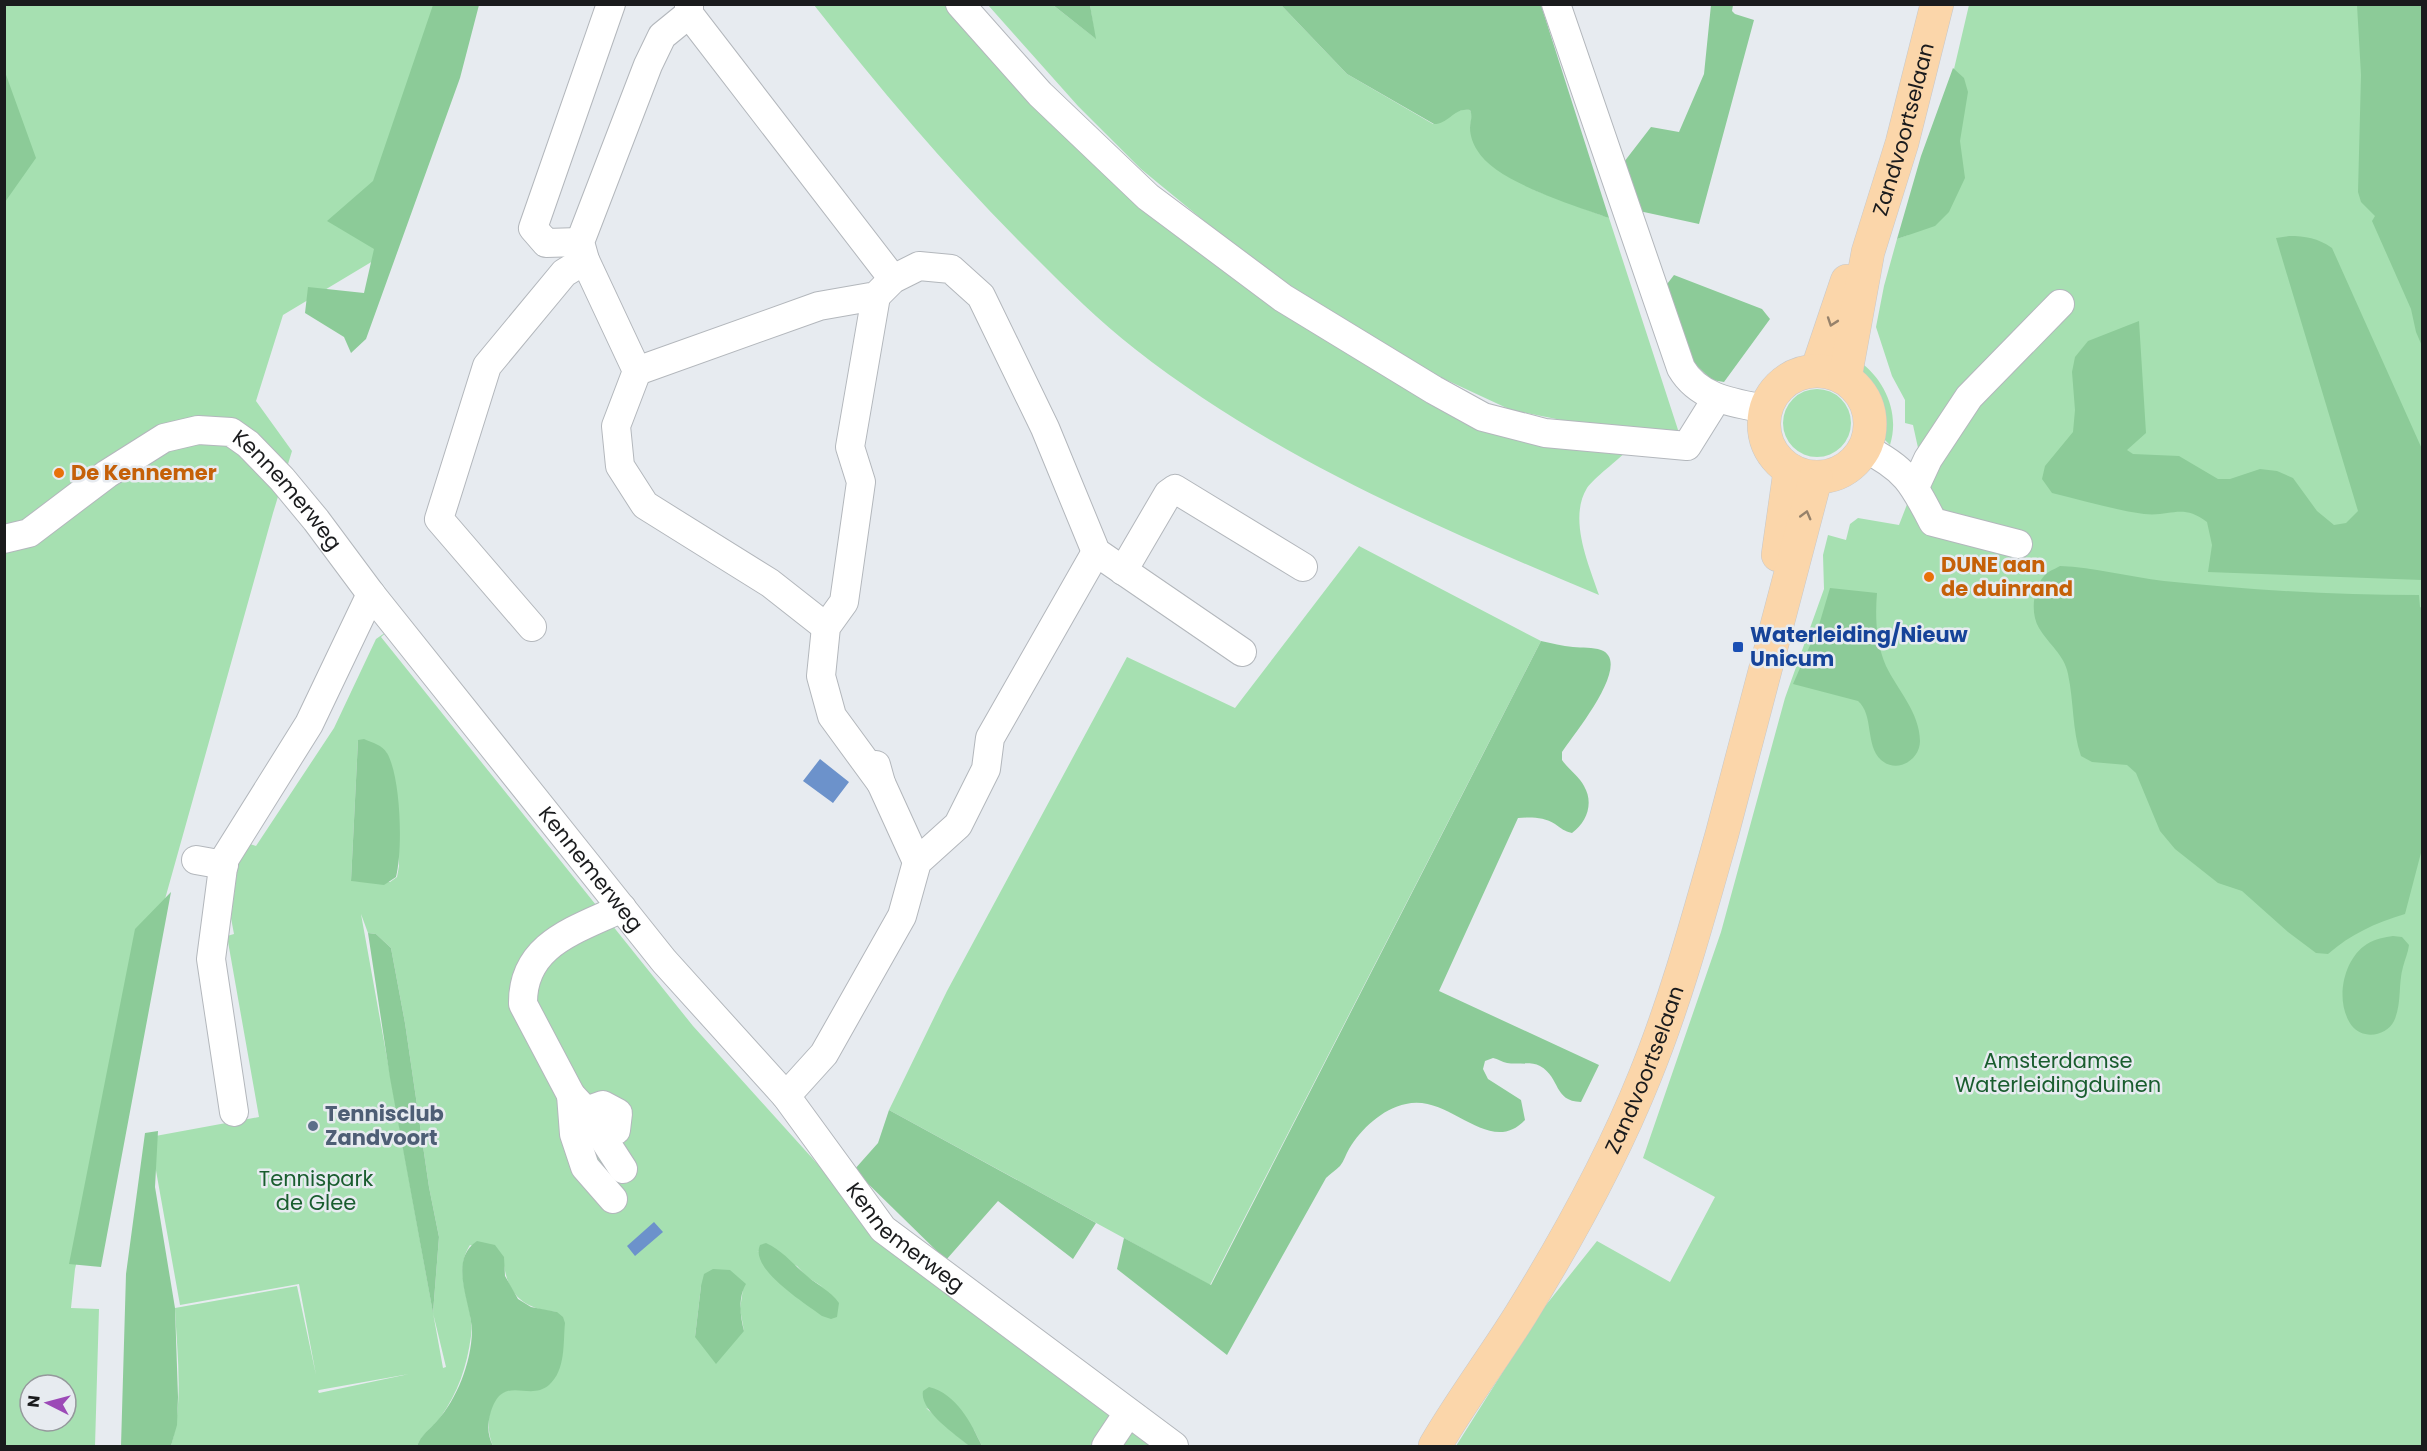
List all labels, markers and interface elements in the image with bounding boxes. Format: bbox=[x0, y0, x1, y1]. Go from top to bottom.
street label: Zandvoortselaan bbox=[1865, 39, 1941, 219]
one-way arrow bbox=[1826, 316, 1839, 327]
street label: Kennemerweg bbox=[227, 423, 349, 556]
place label: De Kennemer bbox=[71, 458, 217, 487]
marker: De Kennemer bbox=[52, 466, 66, 480]
one-way arrow bbox=[1799, 510, 1811, 521]
place label: DUNE aan de duinrand bbox=[1941, 550, 2073, 603]
marker: DUNE aan de duinrand bbox=[1922, 570, 1936, 584]
place label: Waterleiding/Nieuw Unicum bbox=[1750, 620, 1969, 673]
marker: Waterleiding/Nieuw Unicum bbox=[1731, 640, 1745, 654]
street label: Kennemerweg bbox=[532, 800, 650, 937]
street label: Zandvoortselaan bbox=[1598, 982, 1690, 1158]
park label: Amsterdamse Waterleidingduinen bbox=[1955, 1046, 2161, 1099]
place label: Tennisclub Zandvoort bbox=[325, 1099, 444, 1152]
marker: Tennisclub Zandvoort bbox=[306, 1119, 320, 1133]
park label: Tennispark de Glee bbox=[259, 1164, 373, 1217]
street label: Kennemerweg bbox=[840, 1176, 971, 1299]
north arrow bbox=[18, 1373, 78, 1433]
text: N bbox=[22, 1394, 46, 1409]

